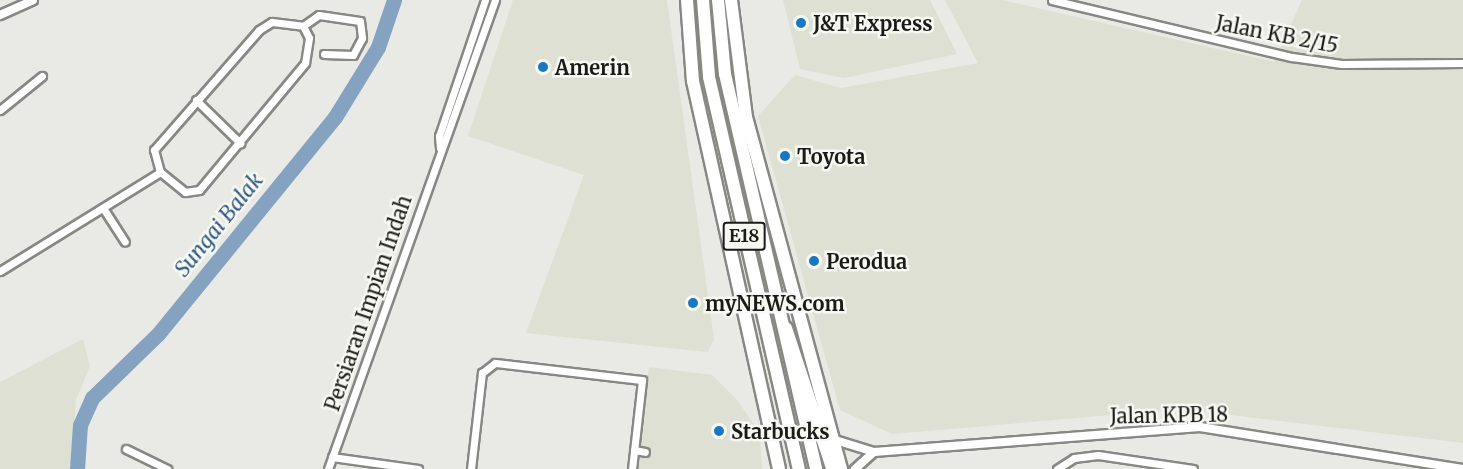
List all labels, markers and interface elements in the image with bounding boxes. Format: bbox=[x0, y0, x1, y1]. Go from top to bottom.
street label: Jalan KB 2/15 bbox=[1214, 10, 1340, 58]
place label: J&T Express bbox=[813, 11, 932, 35]
marker: J&T Express bbox=[794, 16, 808, 30]
place label: Amerin bbox=[555, 55, 630, 79]
marker: Amerin bbox=[536, 60, 550, 74]
place label: Toyota bbox=[797, 144, 865, 168]
marker: Toyota bbox=[778, 149, 792, 163]
water label: Sungai Balak bbox=[170, 168, 268, 282]
street label: Persiaran Impian Indah bbox=[320, 192, 416, 414]
road number: E18 bbox=[722, 221, 766, 251]
place label: Perodua bbox=[826, 249, 907, 273]
marker: Perodua bbox=[807, 254, 821, 268]
place label: myNEWS.com bbox=[705, 291, 845, 315]
marker: myNEWS.com bbox=[686, 296, 700, 310]
street label: Jalan KPB 18 bbox=[1110, 402, 1228, 428]
place label: Starbucks bbox=[731, 419, 830, 443]
marker: Starbucks bbox=[712, 424, 726, 438]

